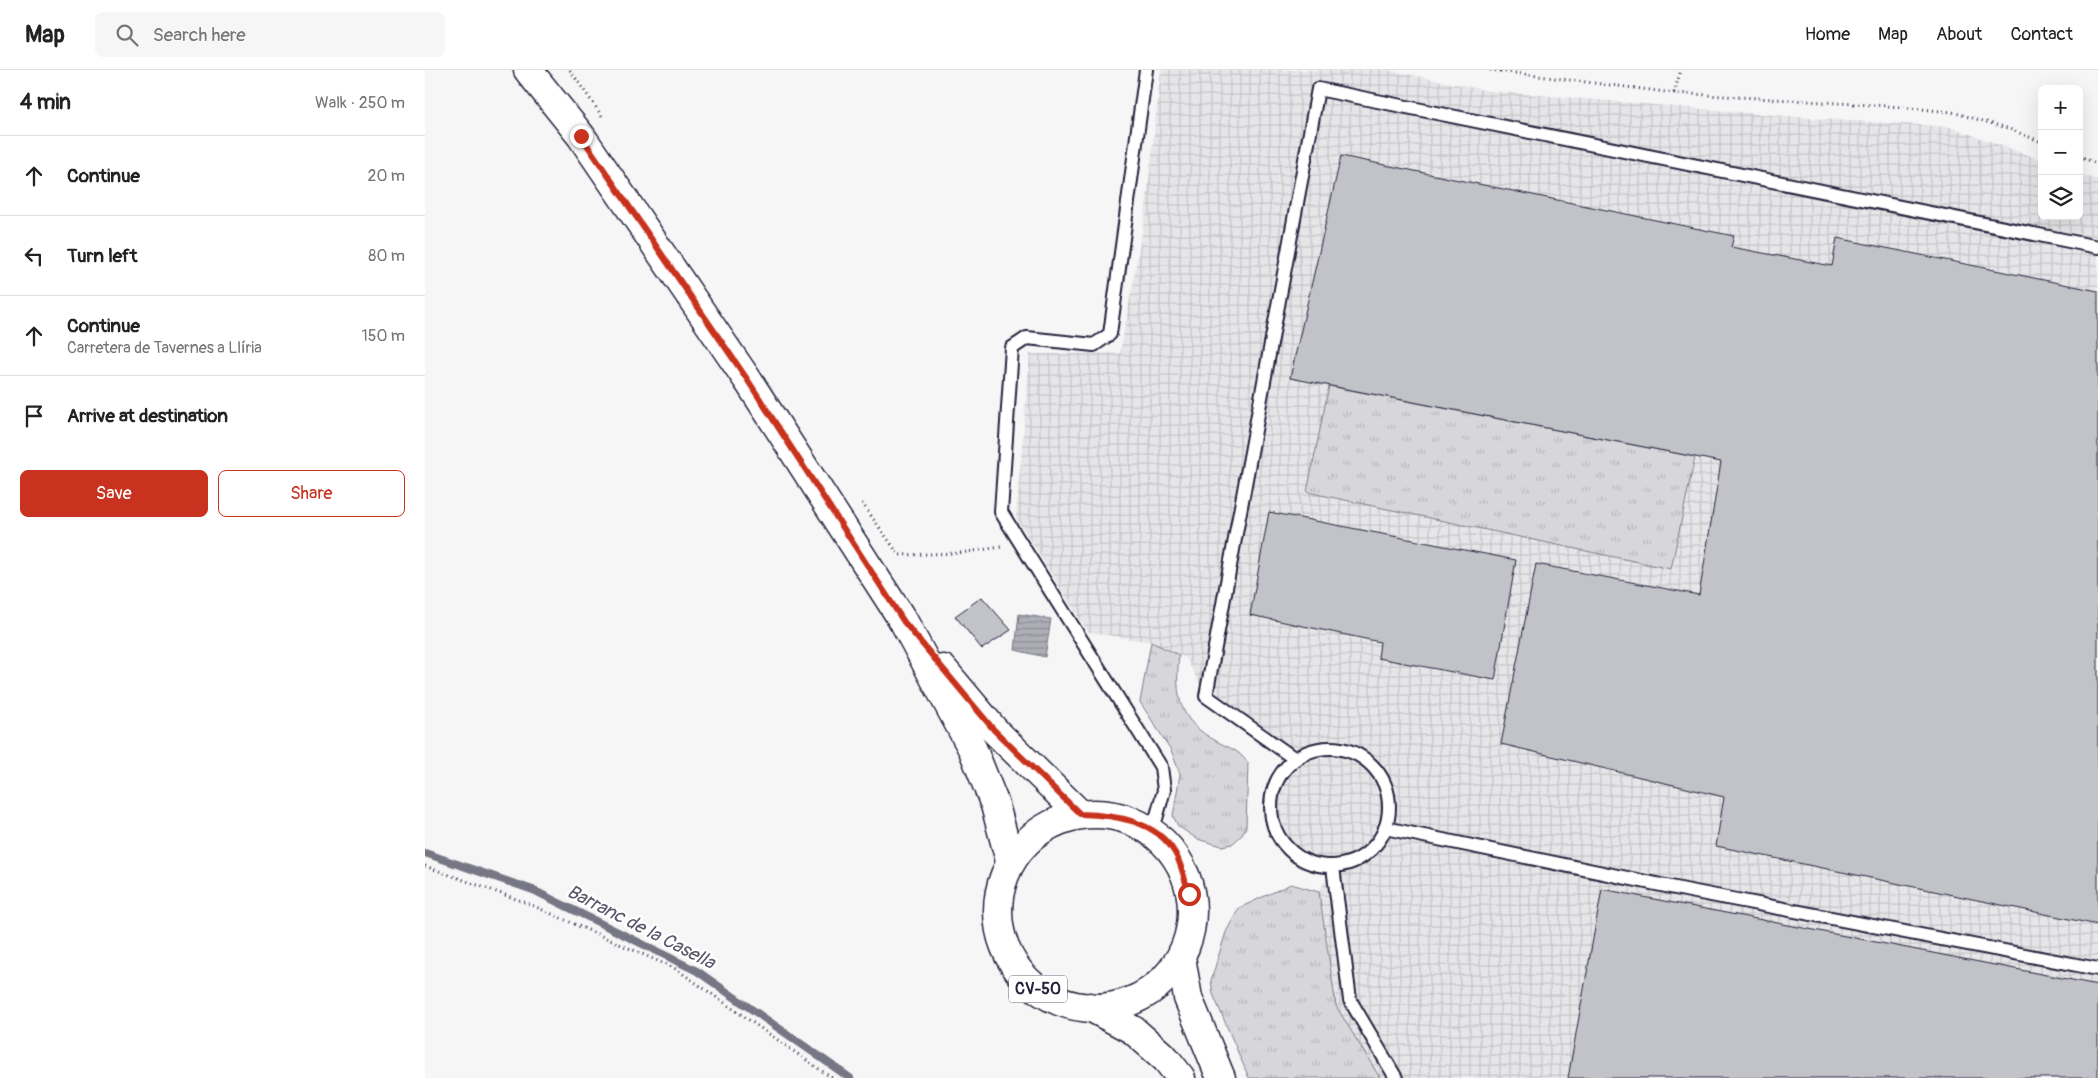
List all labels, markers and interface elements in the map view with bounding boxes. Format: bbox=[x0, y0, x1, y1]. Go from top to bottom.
search box bbox=[95, 12, 445, 57]
text: Map bbox=[25, 20, 65, 49]
icon: search bbox=[113, 21, 141, 49]
text: Search here bbox=[153, 23, 246, 47]
text: Home bbox=[1805, 23, 1850, 46]
text: Map bbox=[1878, 23, 1908, 46]
text: About bbox=[1936, 23, 1982, 46]
text: Contact bbox=[2010, 23, 2073, 46]
map controls bbox=[2038, 85, 2083, 220]
button: + bbox=[2038, 85, 2083, 130]
text: 4 min bbox=[20, 89, 71, 116]
text: Walk · 250 m bbox=[315, 93, 405, 113]
route end bbox=[570, 125, 593, 148]
button: − bbox=[2038, 130, 2083, 175]
icon: ahead bbox=[20, 162, 48, 190]
text: Continue bbox=[67, 164, 140, 188]
text: 20 m bbox=[367, 166, 405, 186]
button: layers bbox=[2038, 175, 2083, 220]
icon: left bbox=[20, 242, 48, 270]
text: Turn left bbox=[67, 244, 137, 268]
text: 80 m bbox=[368, 246, 405, 266]
text: Continue bbox=[67, 314, 140, 338]
icon: ahead bbox=[20, 322, 48, 350]
text: 150 m bbox=[361, 326, 405, 346]
text: Carretera de Tavernes a Llíria bbox=[67, 338, 262, 358]
icon: arrive bbox=[20, 402, 48, 430]
text: Arrive at destination bbox=[67, 404, 228, 428]
button: Save bbox=[20, 470, 208, 517]
button: Share bbox=[218, 470, 405, 517]
water label: Barranc de la Casella bbox=[563, 879, 720, 975]
route start bbox=[1178, 883, 1201, 906]
road number: CV-50 bbox=[1009, 976, 1067, 1002]

